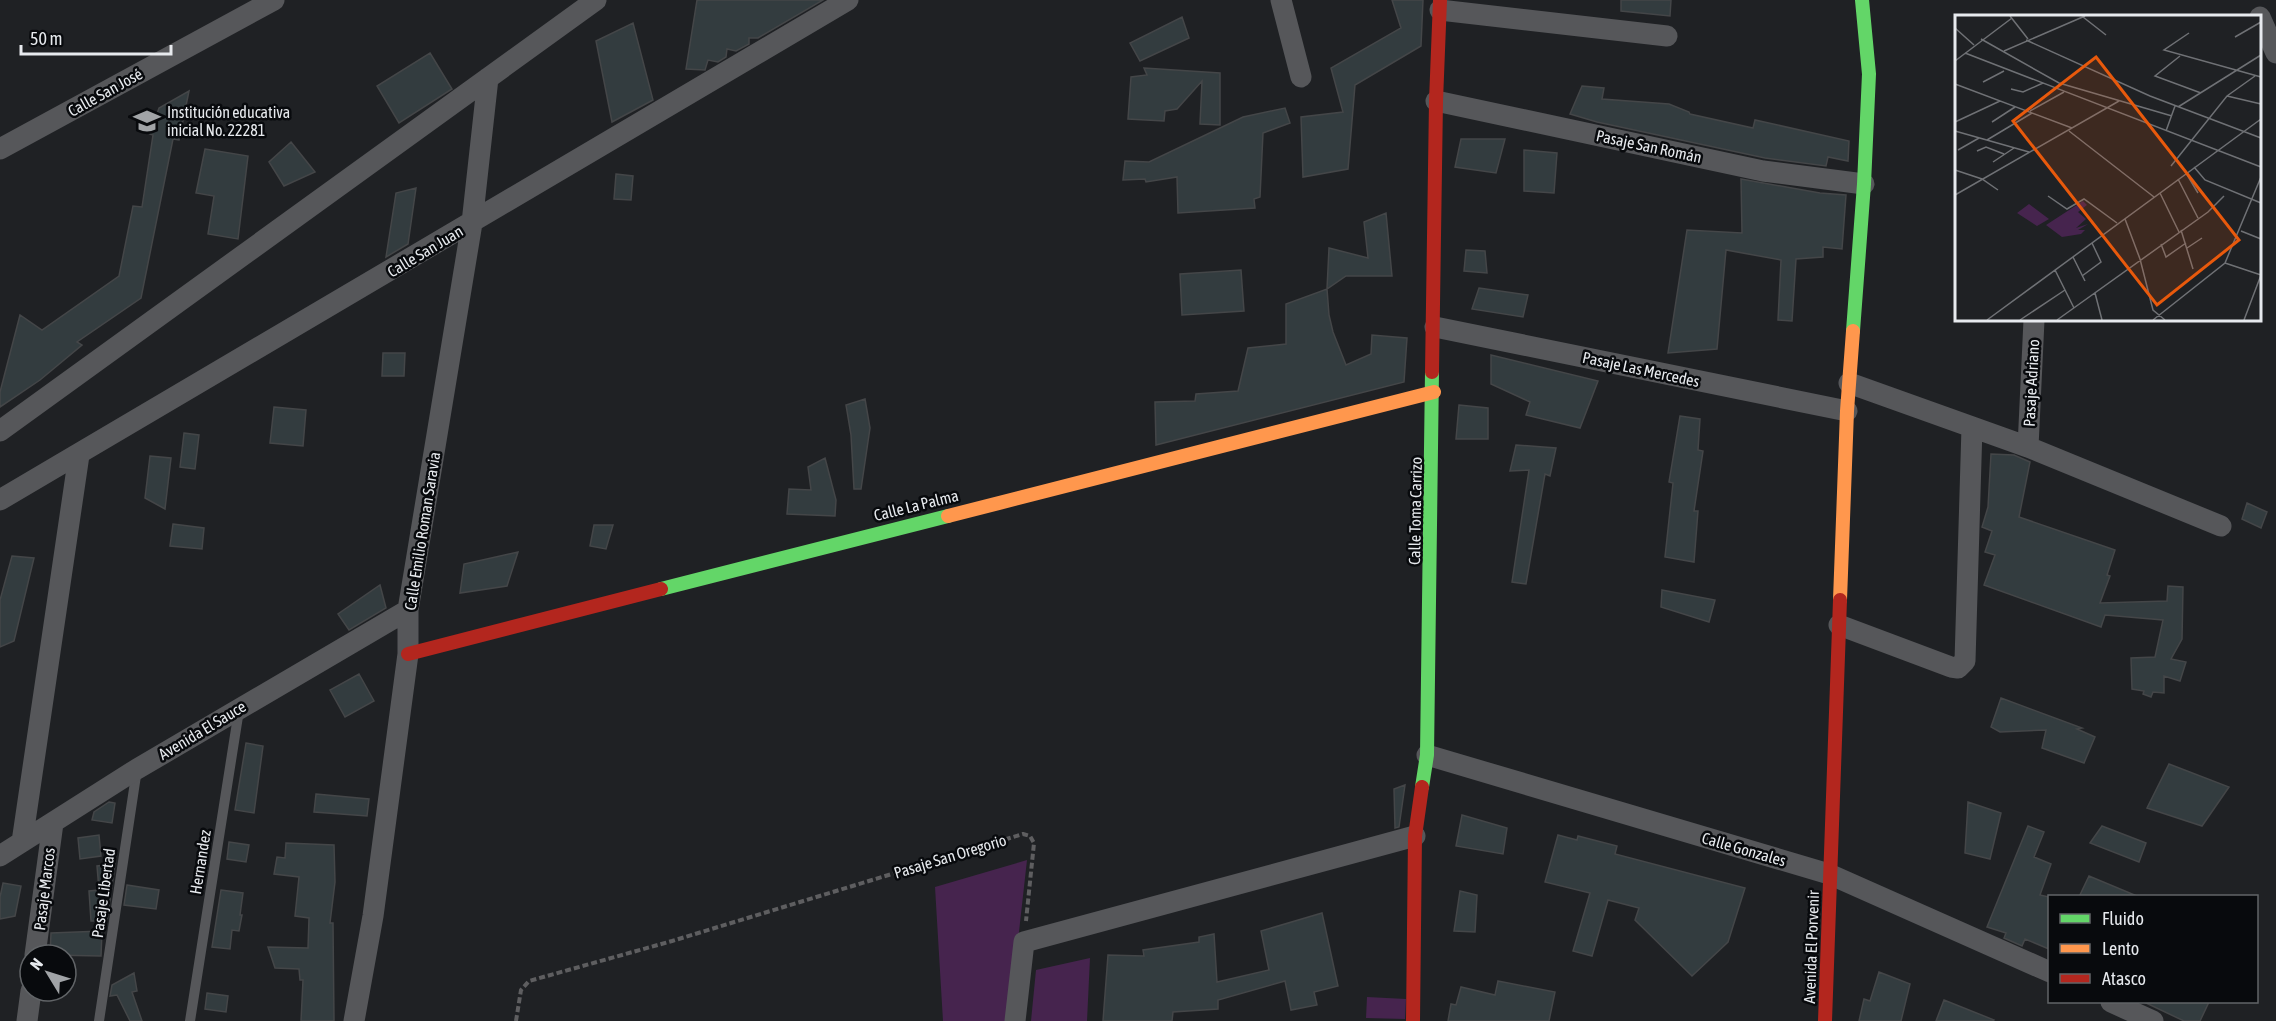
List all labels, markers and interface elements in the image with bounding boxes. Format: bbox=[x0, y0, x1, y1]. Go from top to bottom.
inset map bbox=[1955, 15, 2261, 321]
scale bar bbox=[21, 18, 171, 56]
text: 50 m bbox=[30, 28, 62, 49]
street label: Calle San José bbox=[65, 64, 145, 120]
place label: Institución educativa inicial No. 22281 bbox=[167, 103, 290, 139]
school or university icon: Institución educativa inicial No. 22281 bbox=[132, 106, 162, 136]
street label: Pasaje San Román bbox=[1594, 126, 1703, 167]
street label: Calle San Juan bbox=[384, 222, 466, 280]
street label: Pasaje Adriano bbox=[2020, 339, 2043, 427]
street label: Pasaje Las Mercedes bbox=[1581, 348, 1701, 391]
street label: Calle Emilio Roman Saravia bbox=[401, 450, 443, 612]
street label: Calle Toma Carrizo bbox=[1405, 457, 1425, 565]
street label: Calle La Palma bbox=[872, 486, 960, 524]
street label: Avenida El Sauce bbox=[155, 697, 249, 763]
street label: Hernandez bbox=[186, 828, 214, 895]
street label: Calle Gonzales bbox=[1700, 828, 1788, 870]
street label: Pasaje San Oregorio bbox=[892, 830, 1009, 883]
street label: Pasaje Marcos bbox=[30, 846, 59, 931]
street label: Pasaje Libertad bbox=[88, 847, 119, 939]
street label: Avenida El Porvenir bbox=[1800, 890, 1822, 1004]
legend bbox=[2048, 895, 2258, 1003]
text: Fluido bbox=[2102, 908, 2144, 929]
text: Lento bbox=[2102, 938, 2139, 959]
north arrow bbox=[18, 943, 78, 1003]
text: N bbox=[26, 954, 46, 973]
text: Atasco bbox=[2102, 968, 2146, 989]

